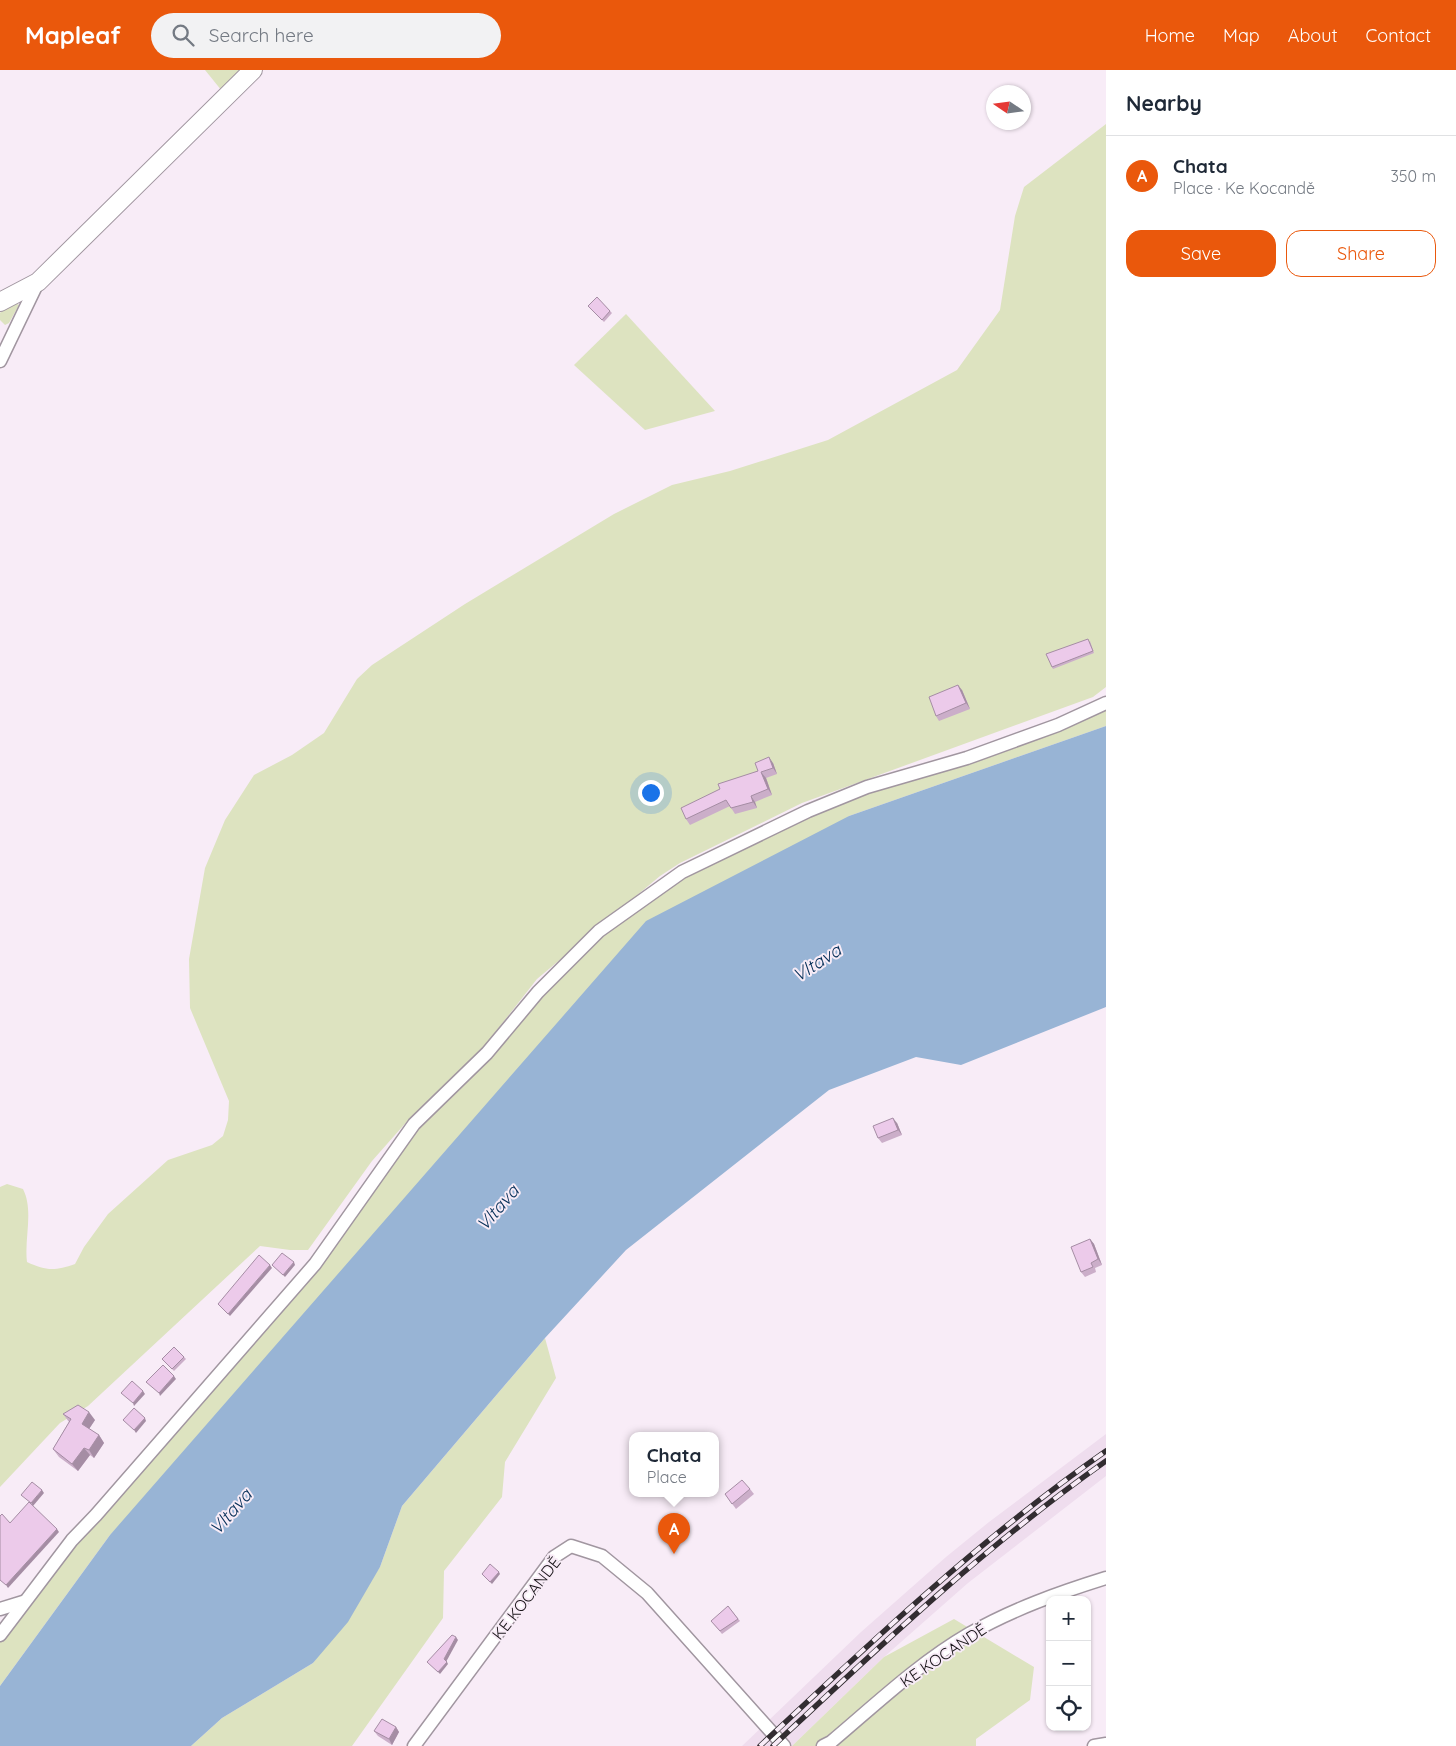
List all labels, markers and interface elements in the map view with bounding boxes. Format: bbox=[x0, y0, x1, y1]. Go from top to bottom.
search box bbox=[151, 13, 501, 58]
text: Mapleaf bbox=[25, 20, 121, 50]
icon: search bbox=[169, 21, 197, 49]
text: Search here bbox=[209, 23, 314, 47]
text: Home bbox=[1145, 24, 1195, 47]
text: Map bbox=[1223, 24, 1260, 47]
text: About bbox=[1288, 24, 1338, 47]
text: Contact bbox=[1366, 24, 1431, 47]
north arrow bbox=[986, 85, 1031, 130]
text: Nearby bbox=[1126, 90, 1202, 116]
text: Chata bbox=[1173, 154, 1228, 178]
text: A bbox=[1137, 166, 1147, 186]
text: 350 m bbox=[1390, 166, 1436, 186]
text: Place · Ke Kocandě bbox=[1173, 178, 1315, 198]
button: Save bbox=[1126, 230, 1276, 277]
button: Share bbox=[1286, 230, 1436, 277]
your location bbox=[638, 780, 664, 806]
water label: Vltava bbox=[788, 938, 846, 987]
water label: Vltava bbox=[471, 1179, 524, 1235]
popup bbox=[629, 1432, 719, 1497]
text: Chata bbox=[647, 1443, 701, 1467]
text: Place bbox=[647, 1467, 687, 1487]
water label: Vltava bbox=[204, 1483, 257, 1539]
pin: A bbox=[658, 1513, 690, 1554]
street label: KE KOCANDĚ bbox=[487, 1552, 565, 1644]
map controls bbox=[1046, 1596, 1091, 1731]
button: + bbox=[1046, 1596, 1091, 1641]
street label: KE KOCANDĚ bbox=[896, 1619, 990, 1691]
button: − bbox=[1046, 1641, 1091, 1686]
button: locate bbox=[1046, 1686, 1091, 1731]

